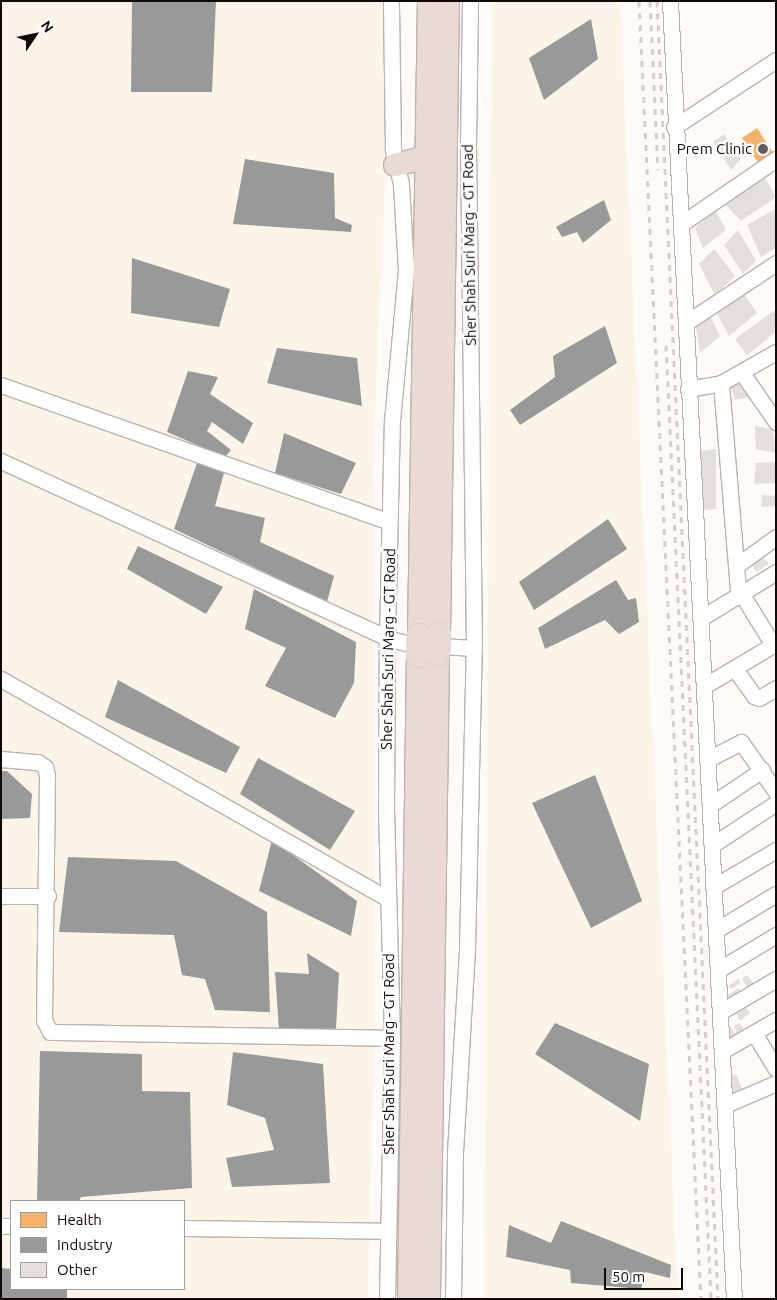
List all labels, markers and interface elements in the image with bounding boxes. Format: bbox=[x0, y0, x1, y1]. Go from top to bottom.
north arrow bbox=[10, 10, 60, 60]
text: N bbox=[38, 18, 57, 35]
place label: Prem Clinic bbox=[677, 140, 752, 158]
marker: Prem Clinic bbox=[756, 142, 770, 156]
street label: Sher Shah Suri Marg - GT Road bbox=[458, 144, 480, 346]
street label: Sher Shah Suri Marg - GT Road bbox=[377, 548, 399, 750]
street label: Sher Shah Suri Marg - GT Road bbox=[380, 953, 398, 1155]
legend bbox=[10, 1200, 185, 1290]
text: Health bbox=[57, 1211, 102, 1228]
text: Industry bbox=[57, 1236, 112, 1253]
scale bar bbox=[607, 1258, 686, 1290]
text: Other bbox=[57, 1261, 97, 1278]
text: 50 m bbox=[612, 1268, 645, 1285]

